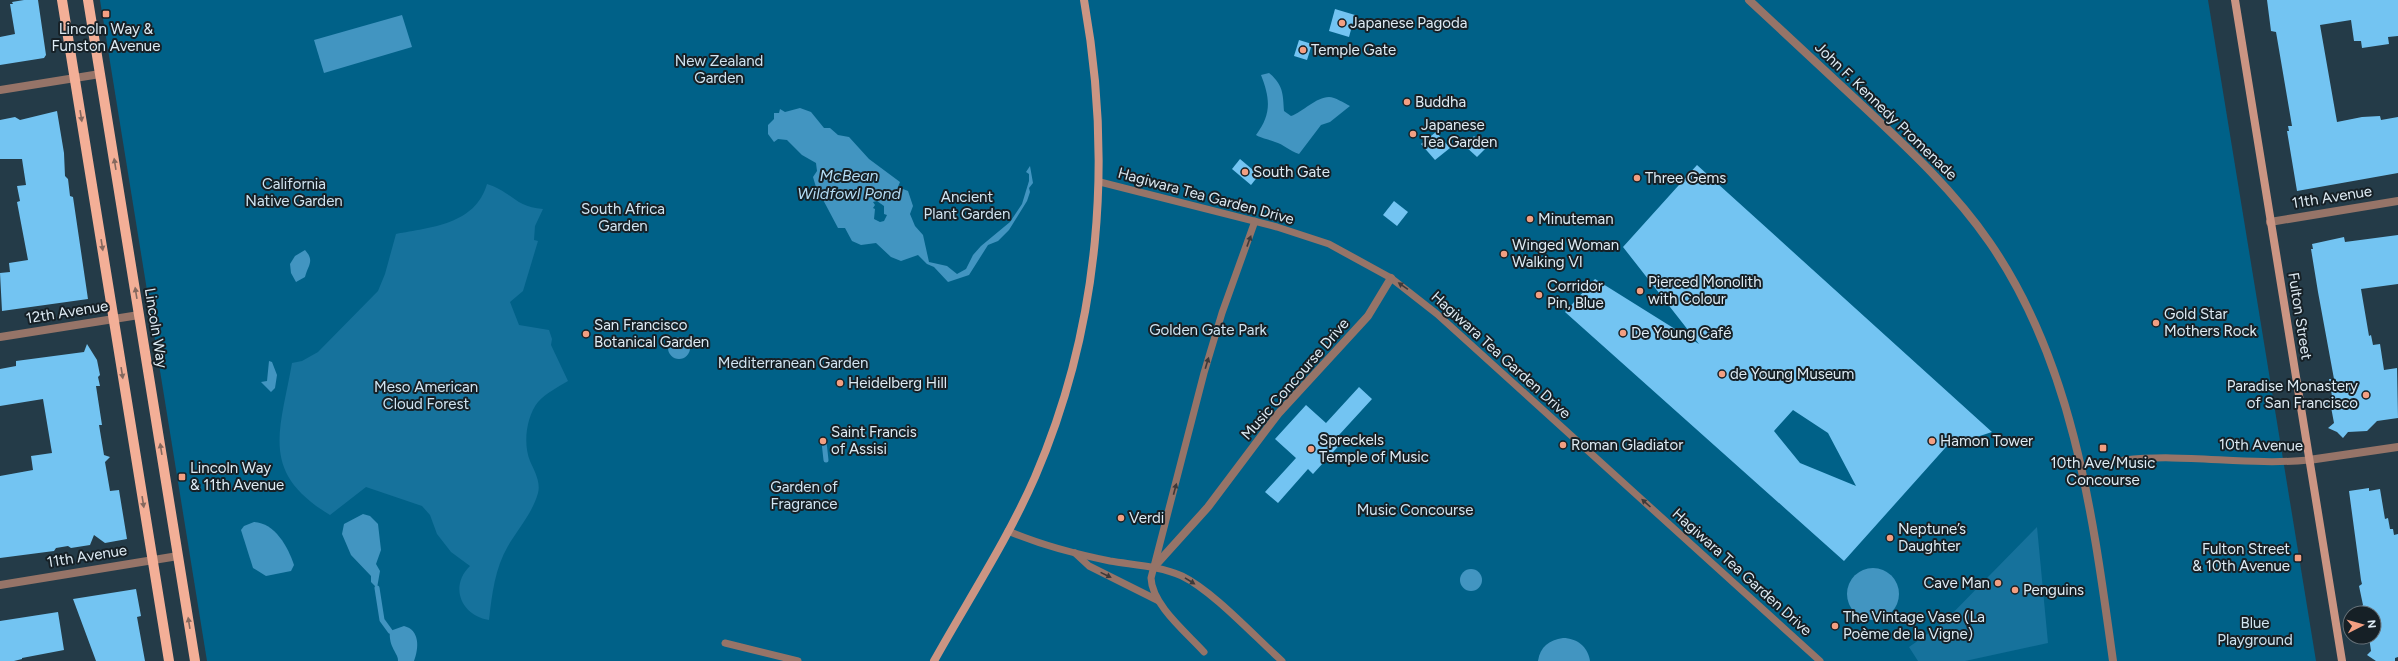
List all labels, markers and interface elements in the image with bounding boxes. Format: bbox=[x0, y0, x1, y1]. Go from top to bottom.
marker: Lincoln Way & Funston Avenue bbox=[101, 9, 111, 19]
place label: Japanese Pagoda bbox=[1350, 14, 1467, 32]
marker: Japanese Pagoda bbox=[1337, 18, 1347, 28]
place label: Lincoln Way & Funston Avenue bbox=[52, 20, 160, 55]
street label: John F. Kennedy Promenade bbox=[1811, 38, 1961, 184]
place label: Temple Gate bbox=[1311, 41, 1396, 59]
marker: Temple Gate bbox=[1298, 45, 1308, 55]
park label: New Zealand Garden bbox=[675, 52, 763, 87]
place label: Buddha bbox=[1415, 93, 1466, 111]
marker: Buddha bbox=[1402, 97, 1412, 107]
one-way arrow bbox=[78, 110, 84, 123]
place label: Japanese Tea Garden bbox=[1421, 116, 1497, 151]
marker: Japanese Tea Garden bbox=[1408, 129, 1418, 139]
one-way arrow bbox=[112, 158, 118, 170]
place label: South Gate bbox=[1253, 163, 1330, 181]
street label: Hagiwara Tea Garden Drive bbox=[1116, 164, 1296, 228]
water label: McBean Wildfowl Pond bbox=[797, 166, 901, 203]
marker: South Gate bbox=[1240, 167, 1250, 177]
place label: Three Gems bbox=[1645, 169, 1726, 187]
marker: Three Gems bbox=[1632, 173, 1642, 183]
park label: California Native Garden bbox=[245, 175, 343, 210]
street label: 11th Avenue bbox=[2291, 182, 2373, 212]
park label: Ancient Plant Garden bbox=[924, 188, 1010, 223]
park label: South Africa Garden bbox=[581, 200, 665, 235]
place label: Minuteman bbox=[1538, 210, 1614, 228]
marker: Minuteman bbox=[1525, 214, 1535, 224]
one-way arrow bbox=[1246, 234, 1252, 246]
place label: Winged Woman Walking VI bbox=[1512, 236, 1619, 271]
one-way arrow bbox=[99, 239, 105, 251]
marker: Winged Woman Walking VI bbox=[1499, 249, 1509, 259]
street label: Fulton Street bbox=[2284, 271, 2316, 361]
place label: Pierced Monolith with Colour bbox=[1648, 273, 1762, 308]
place label: Corridor Pin, Blue bbox=[1547, 277, 1604, 312]
one-way arrow bbox=[1398, 282, 1408, 290]
one-way arrow bbox=[132, 286, 138, 299]
marker: Pierced Monolith with Colour bbox=[1635, 286, 1645, 296]
street label: Lincoln Way bbox=[141, 287, 171, 370]
street label: Hagiwara Tea Garden Drive bbox=[1427, 288, 1575, 422]
marker: Corridor Pin, Blue bbox=[1534, 290, 1544, 300]
street label: 12th Avenue bbox=[25, 297, 109, 327]
place label: Gold Star Mothers Rock bbox=[2164, 305, 2258, 340]
street label: Music Concourse Drive bbox=[1237, 315, 1353, 443]
place label: San Francisco Botanical Garden bbox=[594, 316, 709, 351]
marker: Gold Star Mothers Rock bbox=[2151, 318, 2161, 328]
park label: Golden Gate Park bbox=[1149, 321, 1267, 339]
place label: De Young Café bbox=[1631, 324, 1731, 342]
marker: De Young Café bbox=[1618, 328, 1628, 338]
marker: San Francisco Botanical Garden bbox=[581, 329, 591, 339]
park label: Mediterranean Garden bbox=[718, 354, 868, 372]
one-way arrow bbox=[1204, 357, 1210, 369]
place label: de Young Museum bbox=[1730, 365, 1854, 383]
one-way arrow bbox=[119, 367, 125, 379]
marker: de Young Museum bbox=[1717, 369, 1727, 379]
place label: Heidelberg Hill bbox=[848, 374, 947, 392]
place label: Paradise Monastery of San Francisco bbox=[2227, 377, 2358, 412]
park label: Meso American Cloud Forest bbox=[374, 378, 478, 413]
marker: Heidelberg Hill bbox=[835, 378, 845, 388]
marker: Paradise Monastery of San Francisco bbox=[2361, 390, 2371, 400]
place label: Saint Francis of Assisi bbox=[831, 423, 917, 458]
place label: Spreckels Temple of Music bbox=[1319, 431, 1429, 466]
place label: Hamon Tower bbox=[1940, 432, 2033, 450]
street label: 10th Avenue bbox=[2219, 435, 2303, 455]
marker: Saint Francis of Assisi bbox=[818, 436, 828, 446]
place label: Roman Gladiator bbox=[1571, 436, 1683, 454]
marker: Hamon Tower bbox=[1927, 436, 1937, 446]
marker: Roman Gladiator bbox=[1558, 440, 1568, 450]
one-way arrow bbox=[158, 442, 164, 455]
marker: 10th Ave/Music Concourse bbox=[2098, 443, 2108, 453]
marker: Spreckels Temple of Music bbox=[1306, 444, 1316, 454]
place label: 10th Ave/Music Concourse bbox=[2051, 454, 2155, 489]
place label: Lincoln Way & 11th Avenue bbox=[190, 459, 284, 494]
marker: Lincoln Way & 11th Avenue bbox=[177, 472, 187, 482]
park label: Garden of Fragrance bbox=[770, 478, 838, 513]
one-way arrow bbox=[1172, 483, 1178, 496]
one-way arrow bbox=[140, 495, 146, 508]
one-way arrow bbox=[1641, 499, 1651, 508]
park label: Music Concourse bbox=[1357, 501, 1473, 519]
street label: Hagiwara Tea Garden Drive bbox=[1668, 505, 1816, 639]
place label: Verdi bbox=[1129, 509, 1164, 527]
marker: Verdi bbox=[1116, 513, 1126, 523]
place label: Neptune’s Daughter bbox=[1898, 520, 1966, 555]
marker: Neptune’s Daughter bbox=[1885, 533, 1895, 543]
place label: Fulton Street & 10th Avenue bbox=[2192, 540, 2290, 575]
street label: 11th Avenue bbox=[46, 541, 128, 571]
marker: Fulton Street & 10th Avenue bbox=[2293, 553, 2303, 563]
one-way arrow bbox=[1101, 572, 1112, 578]
place label: Cave Man bbox=[1923, 574, 1990, 592]
one-way arrow bbox=[1184, 578, 1196, 585]
marker: Cave Man bbox=[1993, 578, 2003, 588]
place label: Penguins bbox=[2023, 581, 2084, 599]
marker: Penguins bbox=[2010, 585, 2020, 595]
north arrow bbox=[2342, 605, 2382, 645]
place label: The Vintage Vase (La Poème de la Vigne) bbox=[1843, 608, 1985, 643]
park label: Blue Playground bbox=[2217, 614, 2293, 649]
one-way arrow bbox=[186, 616, 192, 629]
text: N bbox=[2365, 619, 2378, 629]
marker: The Vintage Vase (La Poème de la Vigne) bbox=[1830, 621, 1840, 631]

